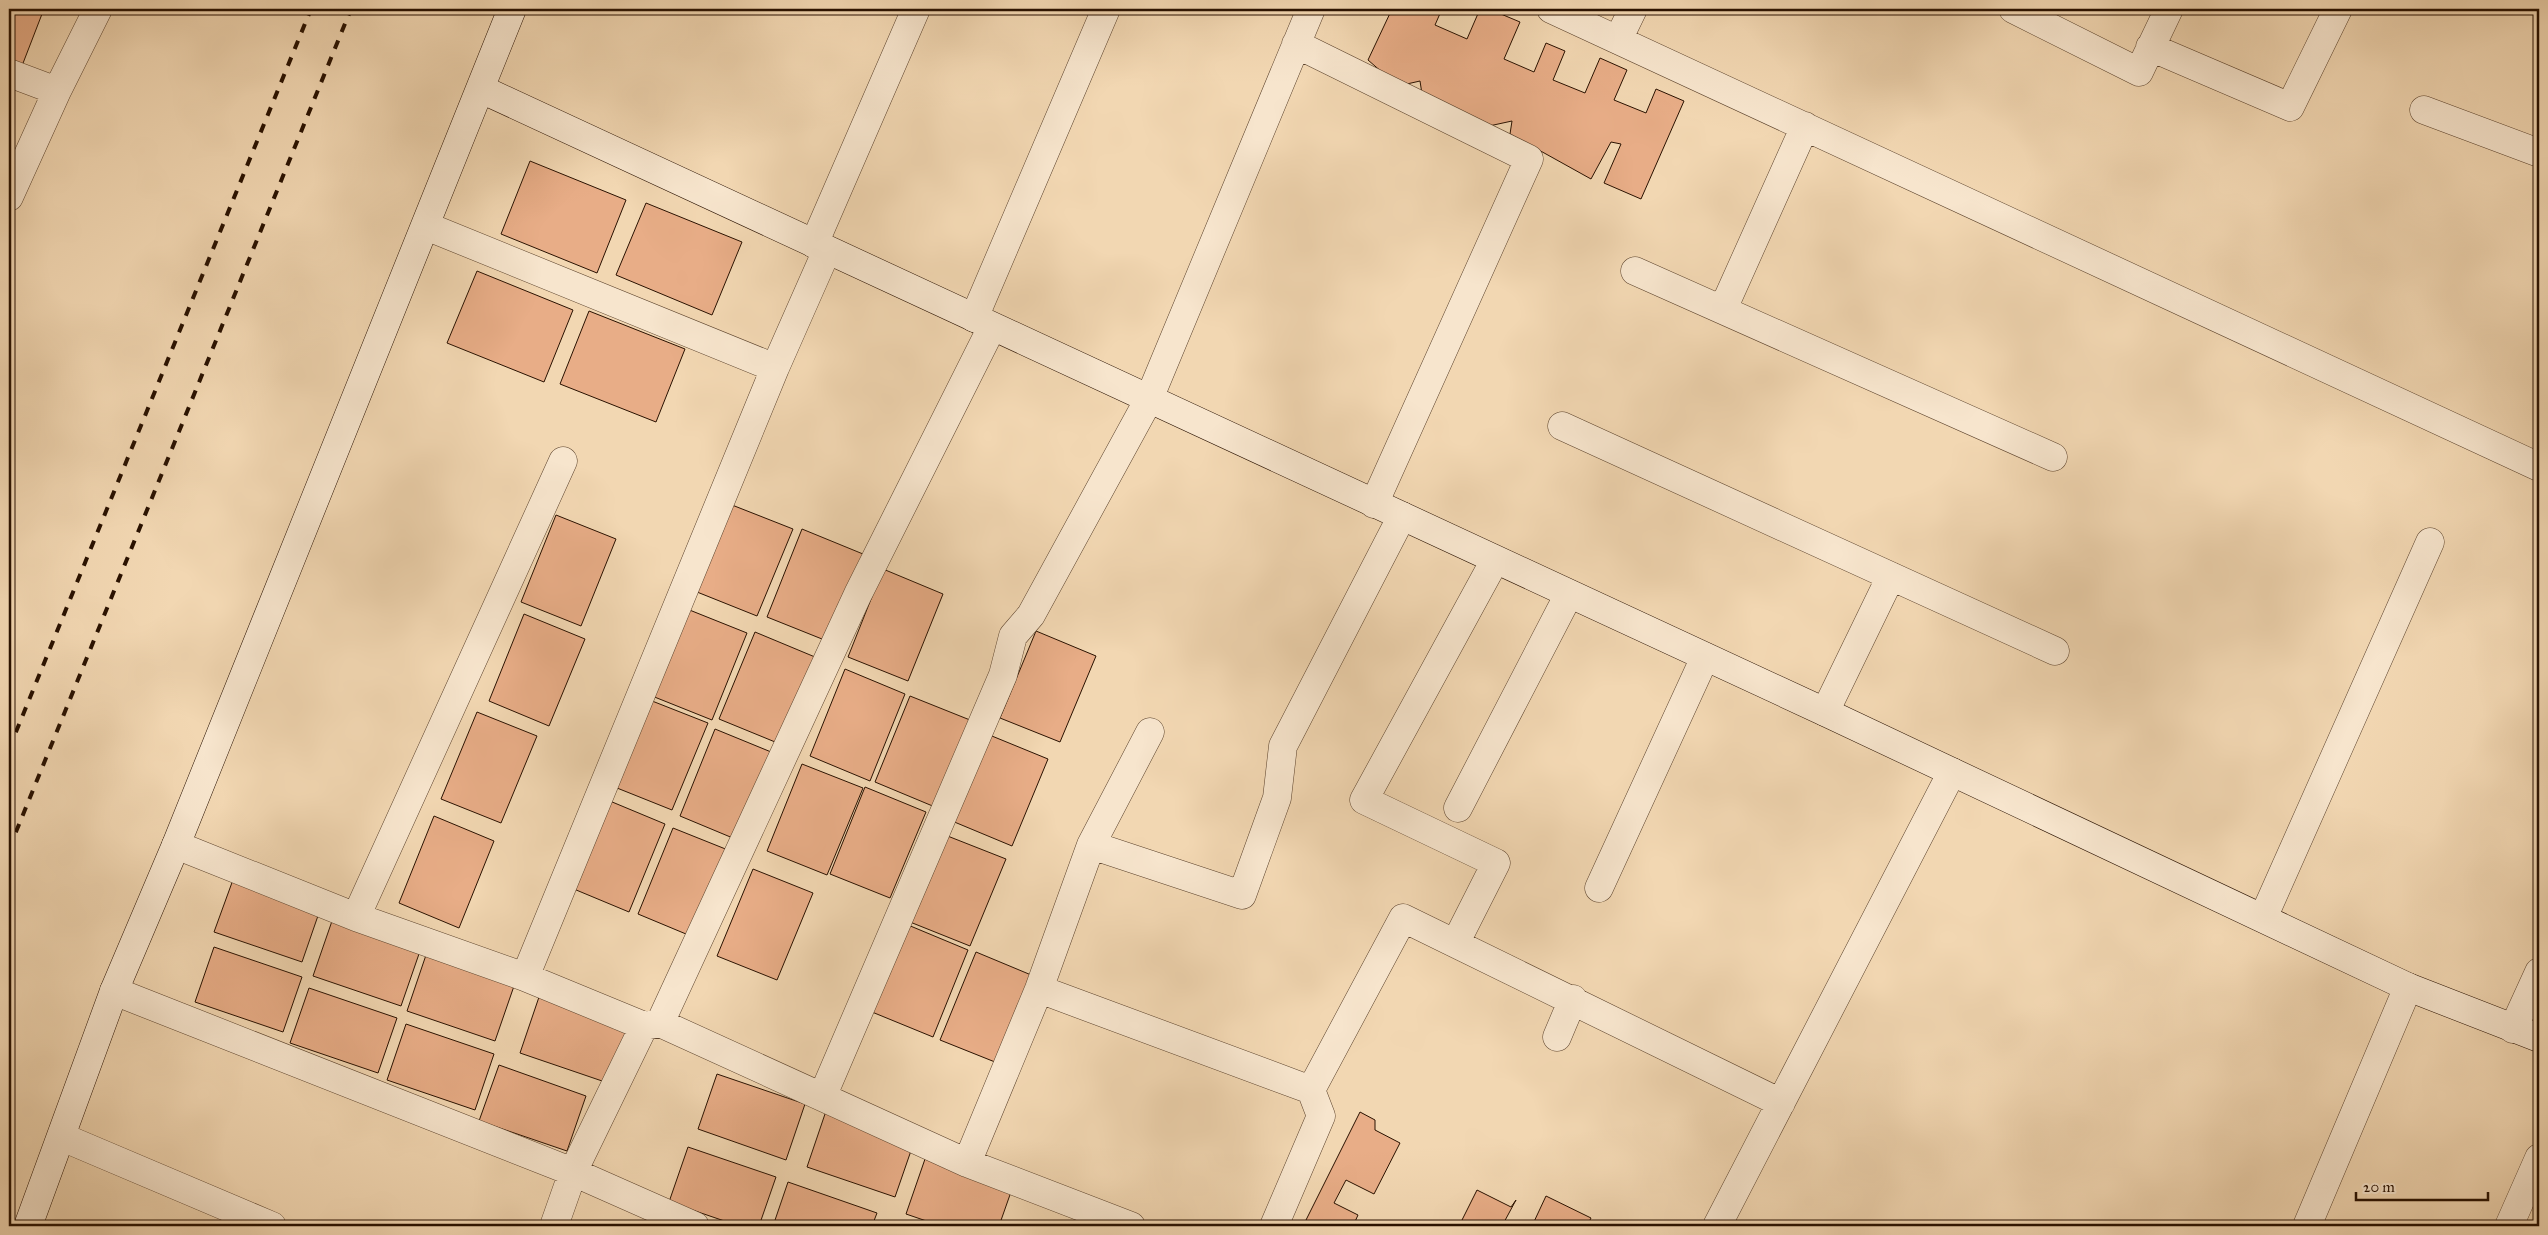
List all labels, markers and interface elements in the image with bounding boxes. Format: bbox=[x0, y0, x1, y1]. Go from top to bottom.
scale bar bbox=[2356, 1170, 2488, 1202]
text: 20 m bbox=[2363, 1178, 2395, 1196]

